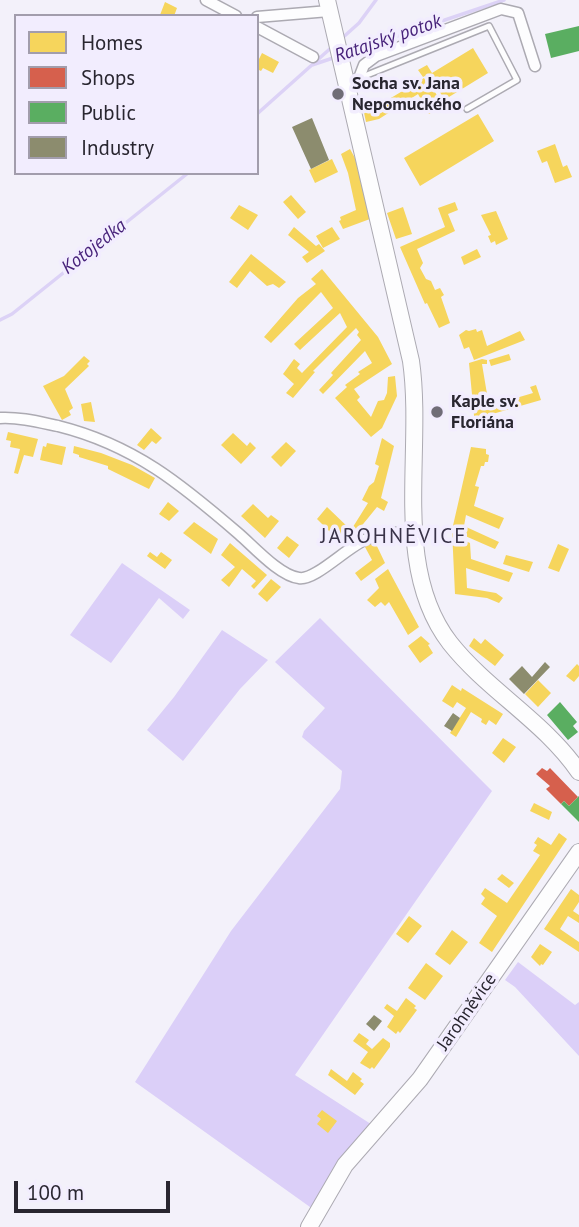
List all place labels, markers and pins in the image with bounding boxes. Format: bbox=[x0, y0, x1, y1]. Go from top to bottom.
place label: Socha sv. Jana Nepomuckého bbox=[352, 73, 462, 116]
marker: Socha sv. Jana Nepomuckého bbox=[330, 86, 346, 102]
place label: Kaple sv. Floriána bbox=[451, 391, 519, 434]
marker: Kaple sv. Floriána bbox=[429, 404, 445, 420]

